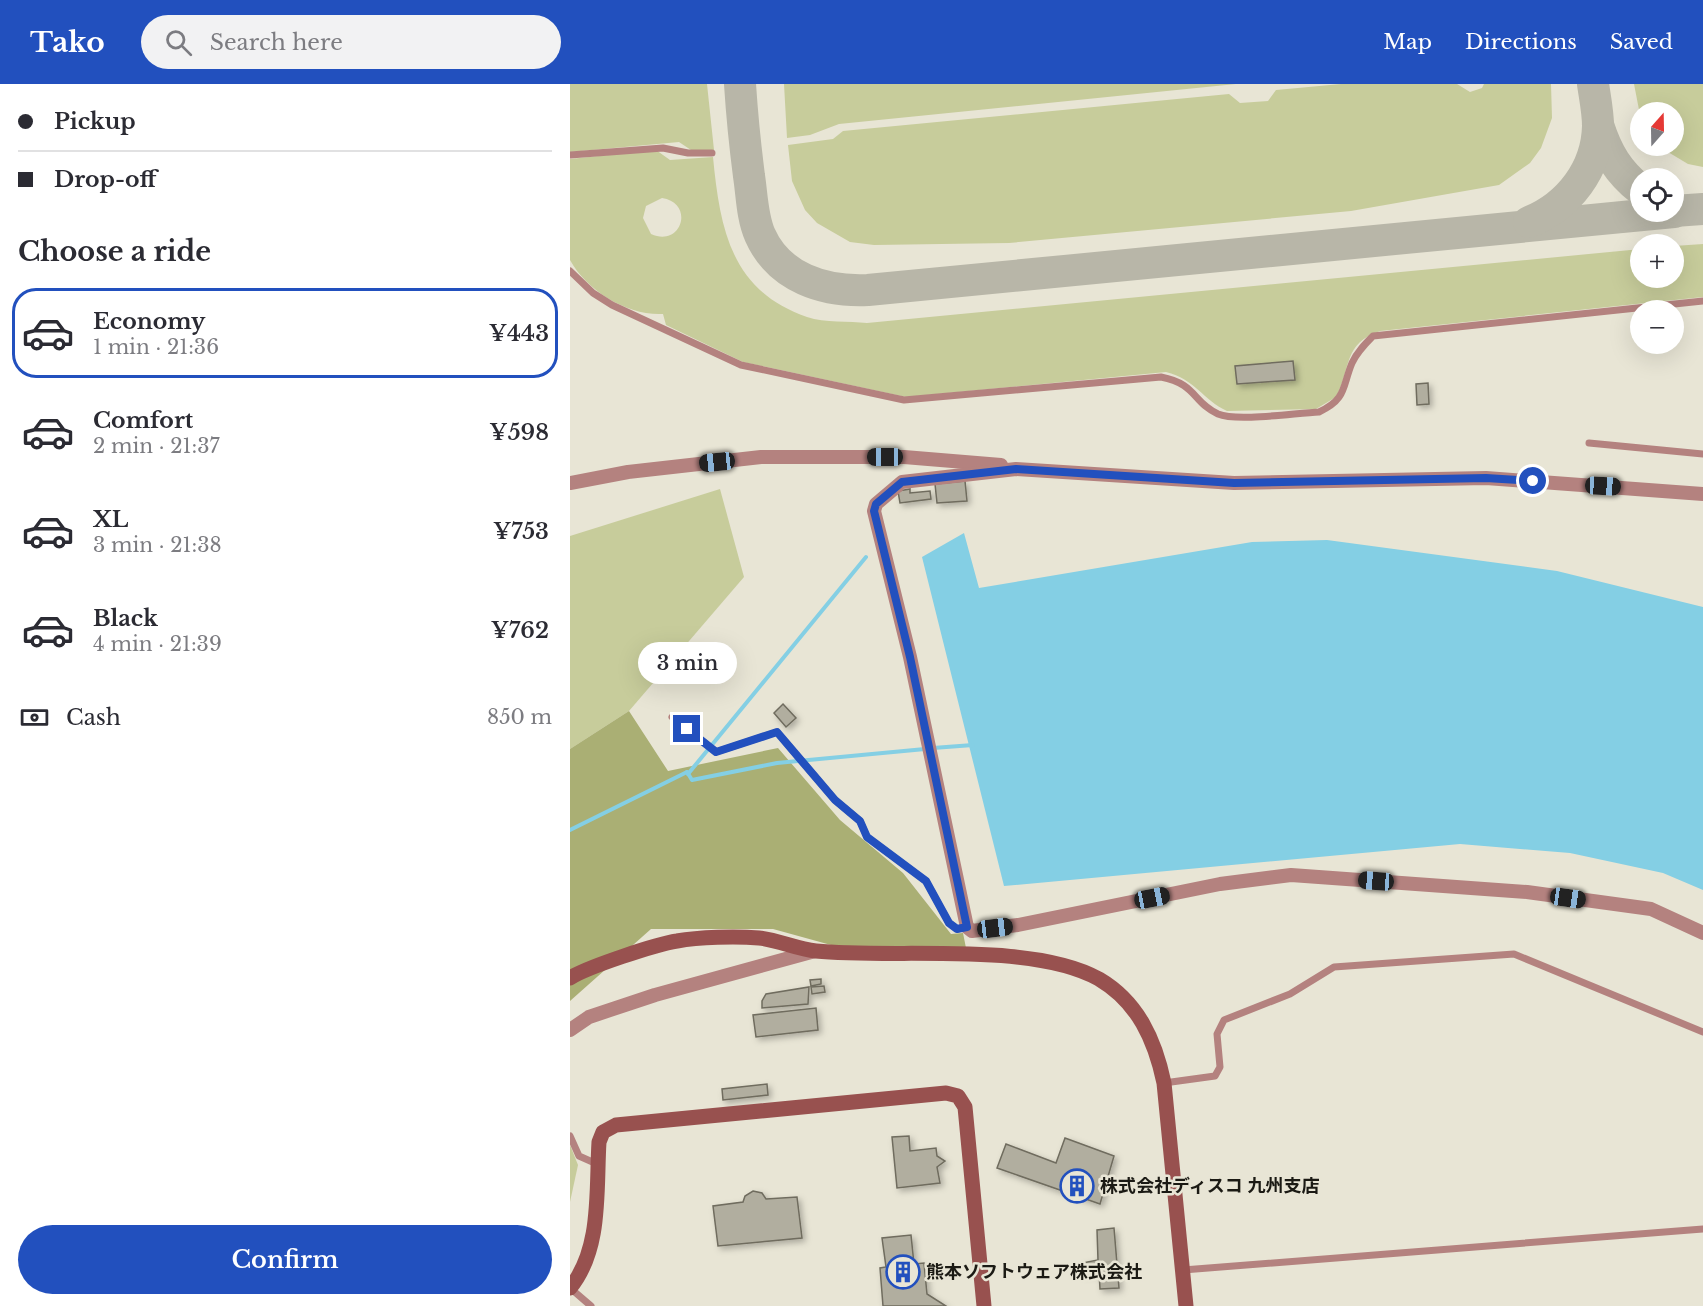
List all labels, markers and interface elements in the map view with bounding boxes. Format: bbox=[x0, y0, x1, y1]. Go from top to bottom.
search box bbox=[141, 15, 561, 69]
text: Tako bbox=[30, 25, 105, 60]
icon: search bbox=[162, 26, 195, 59]
text: Search here bbox=[210, 29, 343, 56]
text: Map bbox=[1383, 29, 1432, 55]
text: Directions bbox=[1465, 29, 1577, 55]
text: Saved bbox=[1610, 29, 1673, 55]
north arrow bbox=[1630, 102, 1684, 156]
map controls bbox=[1630, 102, 1684, 354]
text: Pickup bbox=[54, 108, 136, 135]
text: Drop-off bbox=[54, 166, 156, 193]
button: locate bbox=[1630, 168, 1684, 222]
button: + bbox=[1630, 234, 1684, 288]
text: Choose a ride bbox=[18, 235, 211, 268]
button: − bbox=[1630, 300, 1684, 354]
icon: car bbox=[21, 306, 75, 360]
text: Economy bbox=[93, 308, 205, 335]
text: ¥443 bbox=[489, 320, 549, 347]
text: 1 min · 21:36 bbox=[93, 335, 219, 359]
icon: car bbox=[21, 405, 75, 459]
text: Comfort bbox=[93, 407, 193, 434]
text: ¥598 bbox=[489, 419, 549, 446]
text: 2 min · 21:37 bbox=[93, 434, 220, 458]
car bbox=[867, 448, 903, 466]
car bbox=[698, 451, 736, 473]
route start bbox=[1519, 467, 1546, 494]
car bbox=[1585, 476, 1621, 496]
icon: car bbox=[21, 504, 75, 558]
text: XL bbox=[93, 506, 128, 533]
text: ¥753 bbox=[493, 518, 549, 545]
text: 3 min · 21:38 bbox=[93, 533, 222, 557]
icon: car bbox=[21, 603, 75, 657]
text: Black bbox=[93, 605, 158, 632]
text: ¥762 bbox=[491, 617, 549, 644]
text: 4 min · 21:39 bbox=[93, 632, 222, 656]
callout: 3 min bbox=[638, 642, 736, 684]
text: 3 min bbox=[657, 651, 718, 675]
icon: cash bbox=[18, 701, 51, 734]
text: Cash bbox=[66, 704, 121, 731]
text: 850 m bbox=[487, 705, 552, 729]
route end bbox=[673, 715, 700, 742]
car bbox=[1357, 871, 1395, 891]
car bbox=[1133, 886, 1171, 910]
car bbox=[1549, 887, 1587, 909]
car bbox=[976, 917, 1014, 939]
building icon: 株式会社ディスコ 九州支店 bbox=[1059, 1168, 1095, 1204]
place label: 株式会社ディスコ 九州支店 bbox=[1100, 1175, 1320, 1197]
button: Confirm bbox=[18, 1225, 552, 1294]
building icon: 熊本ソフトウェア株式会社 bbox=[885, 1254, 921, 1290]
place label: 熊本ソフトウェア株式会社 bbox=[926, 1261, 1142, 1283]

